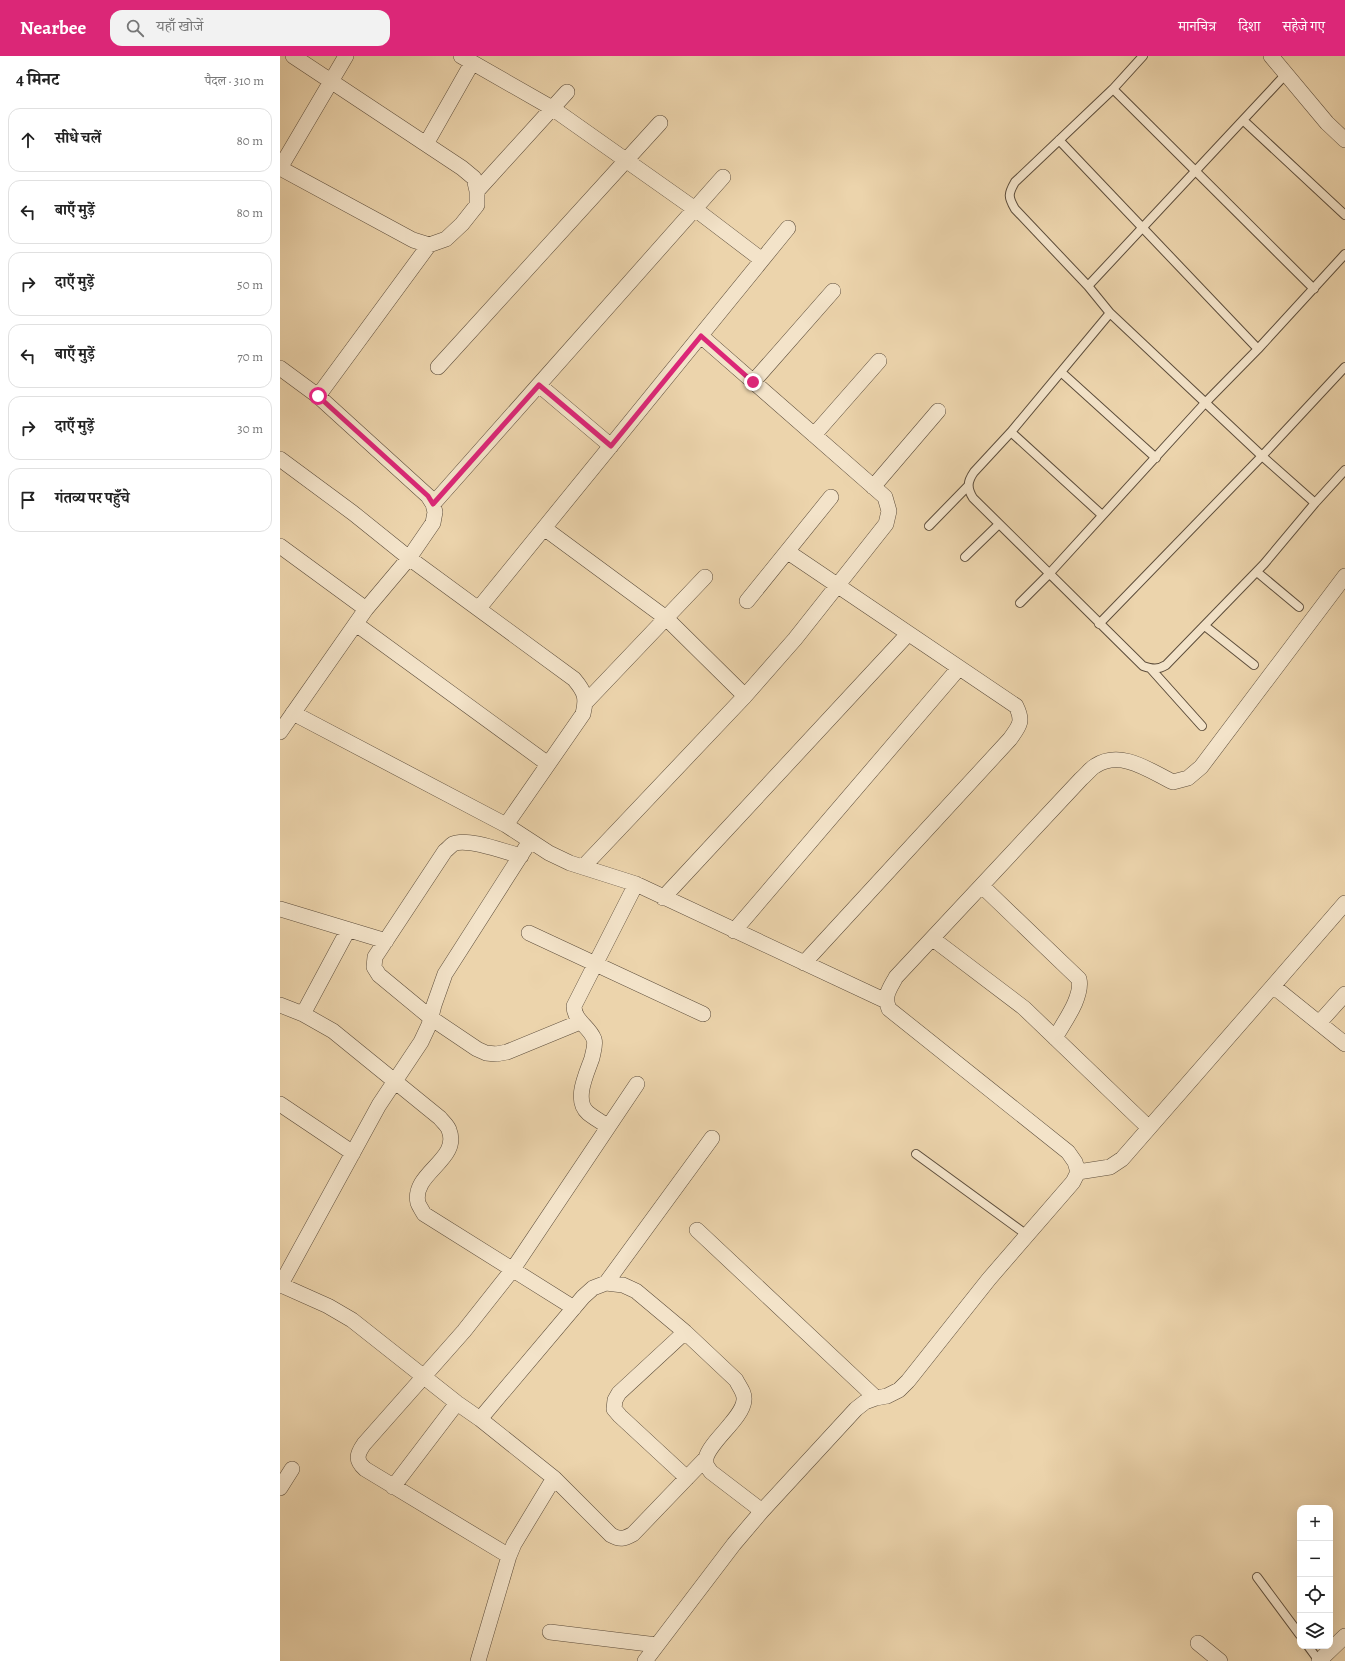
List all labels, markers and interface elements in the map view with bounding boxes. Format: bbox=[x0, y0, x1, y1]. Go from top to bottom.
search box bbox=[110, 10, 390, 46]
text: Nearbee bbox=[20, 15, 86, 41]
text: यहाँ खोजें bbox=[156, 16, 203, 36]
icon: search bbox=[124, 17, 146, 39]
text: मानचित्र bbox=[1178, 17, 1216, 36]
text: दिशा bbox=[1238, 17, 1260, 36]
text: सहेजे गए bbox=[1282, 17, 1325, 36]
text: 4 मिनट bbox=[16, 68, 59, 91]
text: पैदल · 310 m bbox=[205, 72, 264, 89]
text: सीधे चलें bbox=[55, 128, 101, 148]
icon: ahead bbox=[17, 129, 39, 151]
text: 80 m bbox=[236, 132, 263, 149]
text: बाएँ मुड़ें bbox=[55, 200, 95, 220]
icon: left bbox=[17, 201, 39, 223]
text: 80 m bbox=[236, 204, 263, 221]
text: दाएँ मुड़ें bbox=[55, 272, 94, 292]
icon: right bbox=[17, 273, 39, 295]
text: 50 m bbox=[237, 276, 263, 293]
text: बाएँ मुड़ें bbox=[55, 344, 95, 364]
icon: left bbox=[17, 345, 39, 367]
text: 70 m bbox=[237, 348, 263, 365]
route end bbox=[744, 373, 762, 391]
route start bbox=[309, 387, 327, 405]
text: दाएँ मुड़ें bbox=[55, 416, 94, 436]
icon: right bbox=[17, 417, 39, 439]
text: 30 m bbox=[237, 420, 263, 437]
text: गंतव्य पर पहुँचे bbox=[55, 488, 130, 508]
icon: arrive bbox=[17, 489, 39, 511]
map controls bbox=[1297, 1505, 1333, 1649]
button: + bbox=[1297, 1505, 1333, 1541]
button: − bbox=[1297, 1541, 1333, 1577]
button: locate bbox=[1297, 1577, 1333, 1613]
button: layers bbox=[1297, 1613, 1333, 1649]

